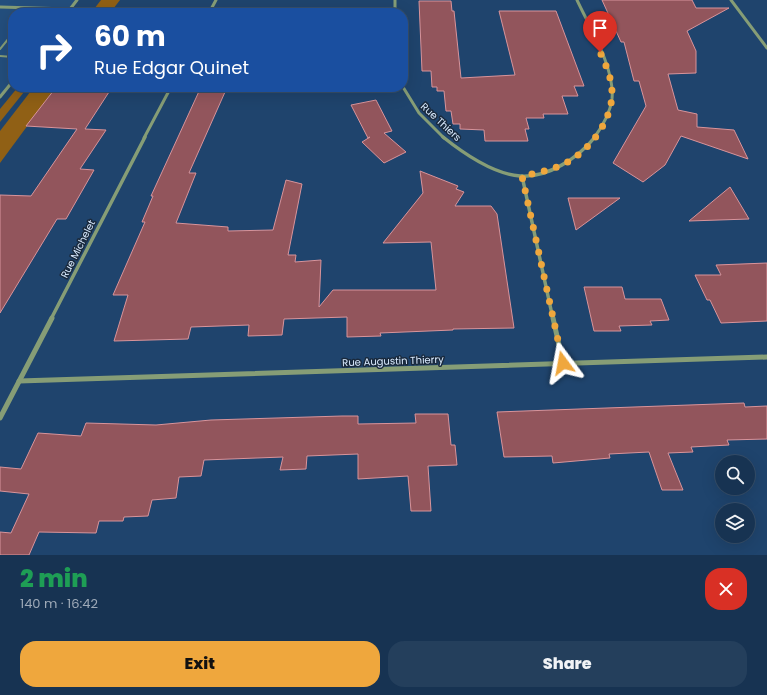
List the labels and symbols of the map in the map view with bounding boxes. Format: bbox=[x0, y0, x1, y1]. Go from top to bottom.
pin bbox=[583, 11, 617, 52]
street label: Rue Thiers bbox=[417, 99, 465, 145]
street label: Rue Michelet bbox=[57, 217, 99, 281]
position arrow bbox=[542, 342, 584, 384]
street label: Rue Augustin Thierry bbox=[342, 352, 444, 370]

